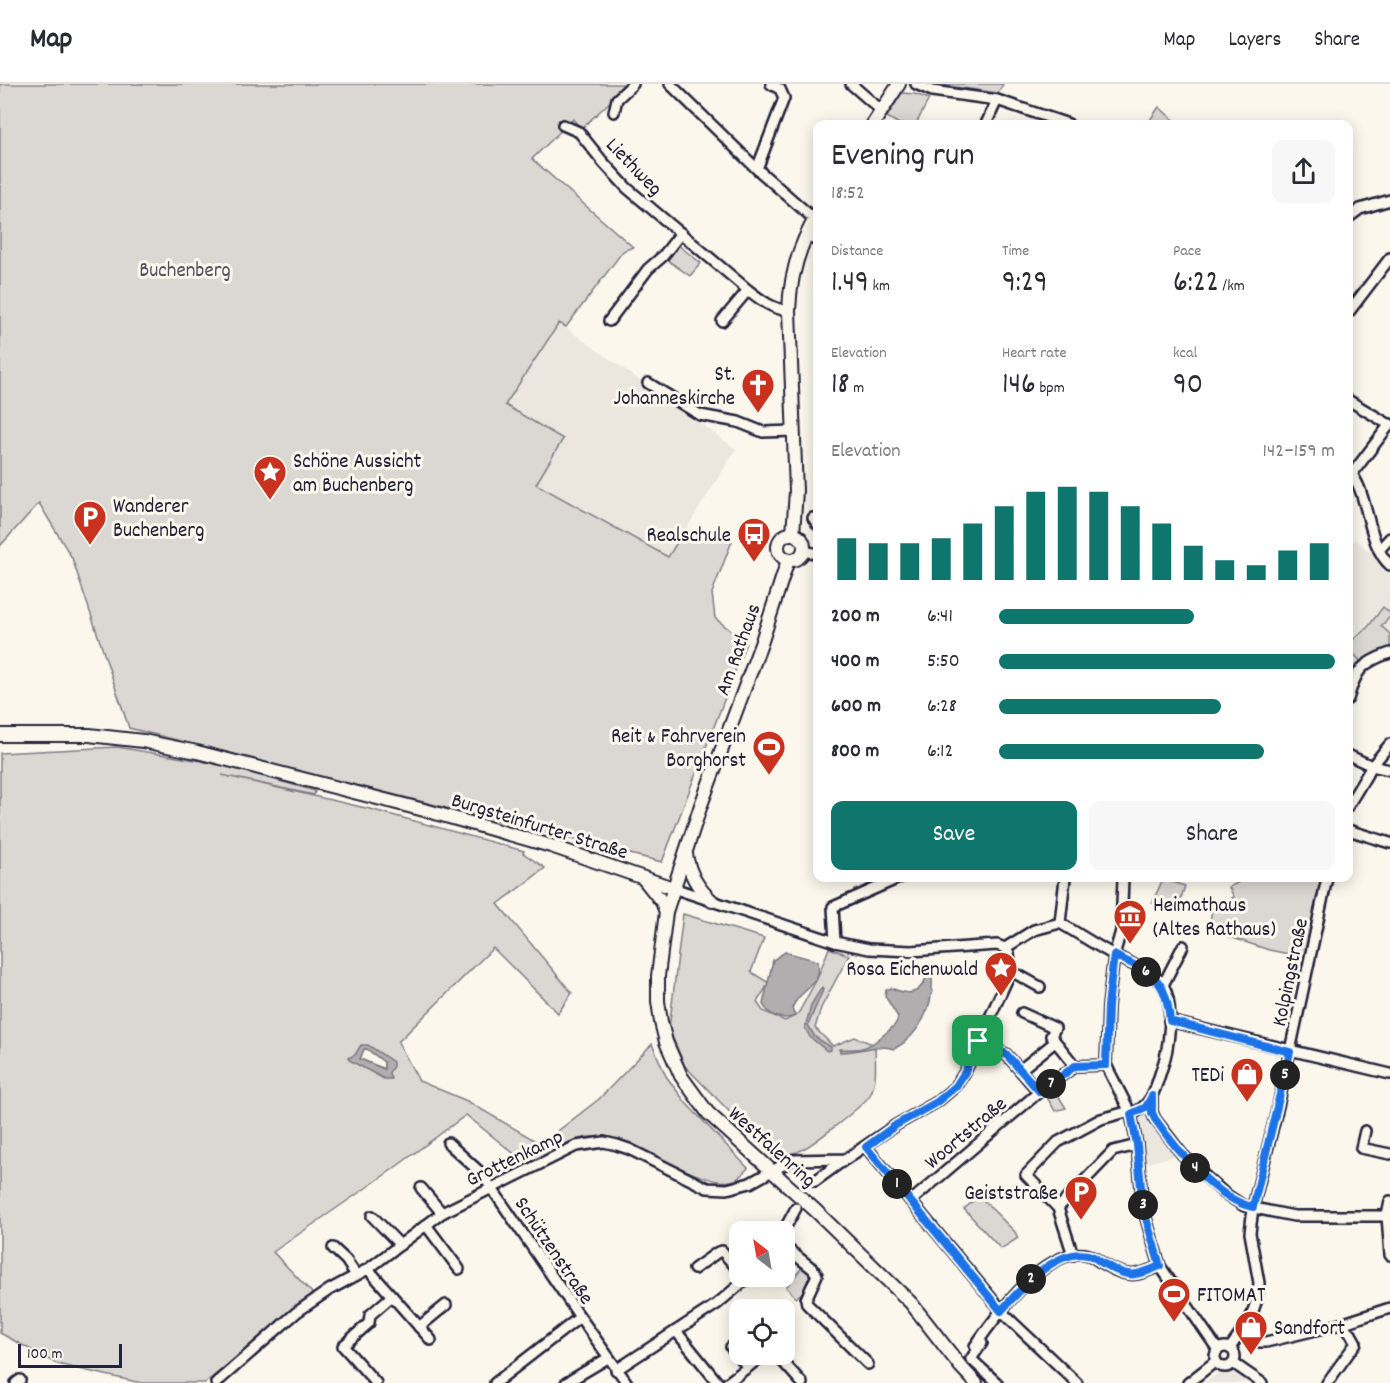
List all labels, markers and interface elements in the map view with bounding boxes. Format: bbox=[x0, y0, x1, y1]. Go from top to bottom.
text: Map bbox=[30, 21, 72, 61]
text: Map bbox=[1164, 26, 1195, 56]
text: Layers bbox=[1228, 26, 1281, 56]
text: Share bbox=[1314, 26, 1360, 56]
street label: Liethweg bbox=[597, 132, 668, 204]
text: Evening run bbox=[831, 134, 975, 181]
button: share bbox=[1272, 140, 1335, 203]
text: 18:52 bbox=[831, 180, 865, 208]
text: Distance bbox=[831, 240, 883, 263]
text: Time bbox=[1002, 240, 1029, 263]
text: Pace bbox=[1173, 240, 1201, 263]
park label: Buchenberg bbox=[139, 257, 231, 287]
text: 1.49 bbox=[831, 263, 869, 306]
text: 9:29 bbox=[1002, 263, 1048, 306]
text: 6:22 bbox=[1173, 263, 1219, 306]
text: km bbox=[869, 275, 890, 298]
text: /km bbox=[1219, 275, 1245, 298]
text: Elevation bbox=[831, 342, 887, 365]
text: Heart rate bbox=[1002, 342, 1067, 365]
text: kcal bbox=[1173, 342, 1197, 365]
place label: St. Johanneskirche bbox=[614, 361, 735, 415]
text: 18 bbox=[831, 365, 850, 408]
text: 146 bbox=[1002, 365, 1036, 408]
text: 90 bbox=[1173, 365, 1203, 408]
church icon: St. Johanneskirche bbox=[740, 367, 776, 414]
text: m bbox=[850, 377, 864, 400]
text: bpm bbox=[1036, 377, 1065, 400]
text: Elevation bbox=[831, 438, 901, 466]
text: 142–159 m bbox=[1263, 438, 1335, 466]
place label: Schöne Aussicht am Buchenberg bbox=[293, 448, 422, 502]
place icon: Schöne Aussicht am Buchenberg bbox=[252, 454, 288, 501]
place label: Wanderer Buchenberg bbox=[113, 493, 204, 547]
parking icon: Wanderer Buchenberg bbox=[72, 499, 108, 546]
bus stop icon: Realschule bbox=[736, 516, 772, 563]
place label: Realschule bbox=[646, 522, 731, 552]
street label: Am Rathaus bbox=[709, 600, 770, 700]
text: 200 m bbox=[831, 603, 880, 631]
text: 6:41 bbox=[927, 603, 953, 631]
text: 400 m bbox=[831, 648, 879, 676]
text: 5:50 bbox=[927, 648, 960, 676]
text: 600 m bbox=[831, 693, 881, 721]
text: 6:28 bbox=[927, 693, 957, 721]
place label: Reit & Fahrverein Borghorst bbox=[611, 723, 746, 777]
sports icon: Reit & Fahrverein Borghorst bbox=[751, 729, 787, 776]
text: 800 m bbox=[831, 738, 879, 766]
text: 6:12 bbox=[927, 738, 953, 766]
street label: Burgsteinfurter Straße bbox=[447, 787, 631, 869]
button: Save bbox=[831, 801, 1077, 870]
button: Share bbox=[1089, 801, 1335, 870]
place label: Heimathaus (Altes Rathaus) bbox=[1153, 892, 1276, 946]
museum icon: Heimathaus (Altes Rathaus) bbox=[1112, 898, 1148, 945]
street label: Kolpingstraße bbox=[1266, 916, 1318, 1030]
place icon: Rosa Eichenwald bbox=[983, 950, 1019, 997]
place label: Rosa Eichenwald bbox=[846, 956, 978, 986]
pin: 6 bbox=[1131, 957, 1161, 987]
text: 6 bbox=[1142, 960, 1150, 983]
pin bbox=[952, 1015, 1003, 1066]
icon: arrive bbox=[961, 1024, 994, 1057]
shop icon: TEDi bbox=[1229, 1056, 1265, 1103]
pin: 5 bbox=[1270, 1060, 1300, 1090]
place label: TEDi bbox=[1191, 1062, 1224, 1092]
text: 5 bbox=[1281, 1063, 1289, 1086]
pin: 7 bbox=[1036, 1069, 1066, 1099]
text: 7 bbox=[1048, 1072, 1054, 1095]
street label: Woortstraße bbox=[919, 1091, 1015, 1178]
street label: Westfalenring bbox=[720, 1100, 822, 1196]
street label: Grottenkamp bbox=[462, 1123, 569, 1196]
pin: 4 bbox=[1180, 1153, 1210, 1183]
text: 4 bbox=[1192, 1156, 1198, 1179]
pin: 1 bbox=[882, 1169, 912, 1199]
text: 1 bbox=[895, 1172, 899, 1195]
parking icon: Geiststraße bbox=[1063, 1174, 1099, 1221]
place label: Geiststraße bbox=[964, 1180, 1058, 1210]
pin: 3 bbox=[1128, 1190, 1158, 1220]
street label: Schützenstraße bbox=[505, 1192, 600, 1312]
text: 3 bbox=[1139, 1193, 1147, 1216]
north arrow bbox=[729, 1221, 795, 1287]
map controls bbox=[729, 1221, 795, 1365]
pin: 2 bbox=[1016, 1264, 1046, 1294]
text: 2 bbox=[1028, 1267, 1035, 1290]
sports icon: FITOMAT bbox=[1156, 1276, 1192, 1323]
place label: FITOMAT bbox=[1197, 1282, 1266, 1312]
button: locate bbox=[729, 1299, 795, 1365]
shop icon: Sandfort bbox=[1233, 1309, 1269, 1356]
place label: Sandfort bbox=[1274, 1315, 1345, 1345]
scale bar bbox=[18, 1341, 122, 1368]
text: 100 m bbox=[27, 1343, 63, 1366]

